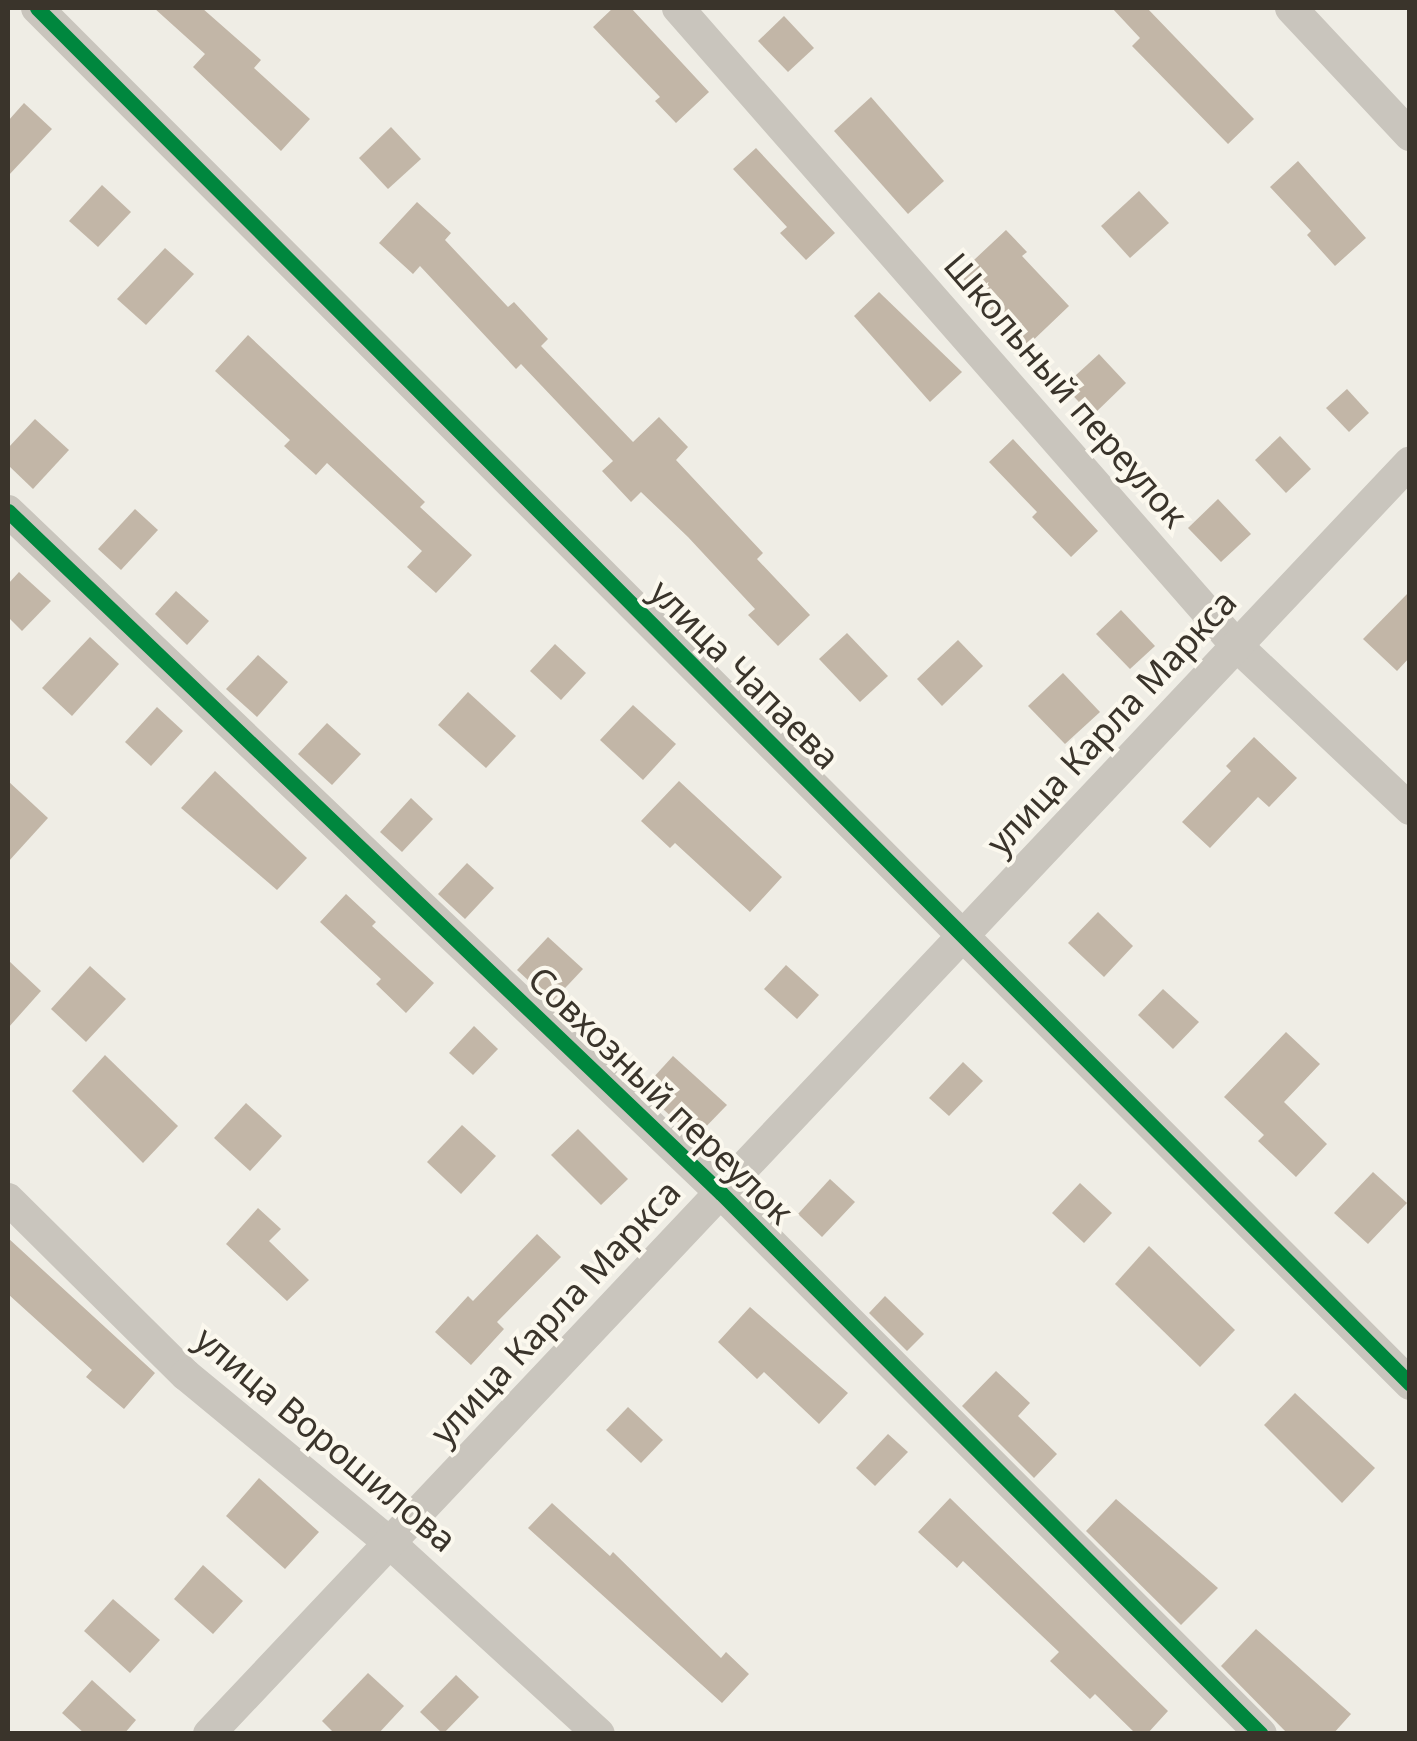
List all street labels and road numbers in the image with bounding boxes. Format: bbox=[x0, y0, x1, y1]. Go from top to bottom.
street label: Школьный переулок bbox=[936, 244, 1196, 536]
street label: улица Чапаева bbox=[642, 571, 848, 777]
street label: улица Карла Маркса bbox=[977, 581, 1245, 863]
street label: Совхозный переулок bbox=[520, 958, 802, 1232]
street label: улица Карла Маркса bbox=[421, 1171, 689, 1453]
street label: улица Ворошилова bbox=[187, 1318, 465, 1560]

